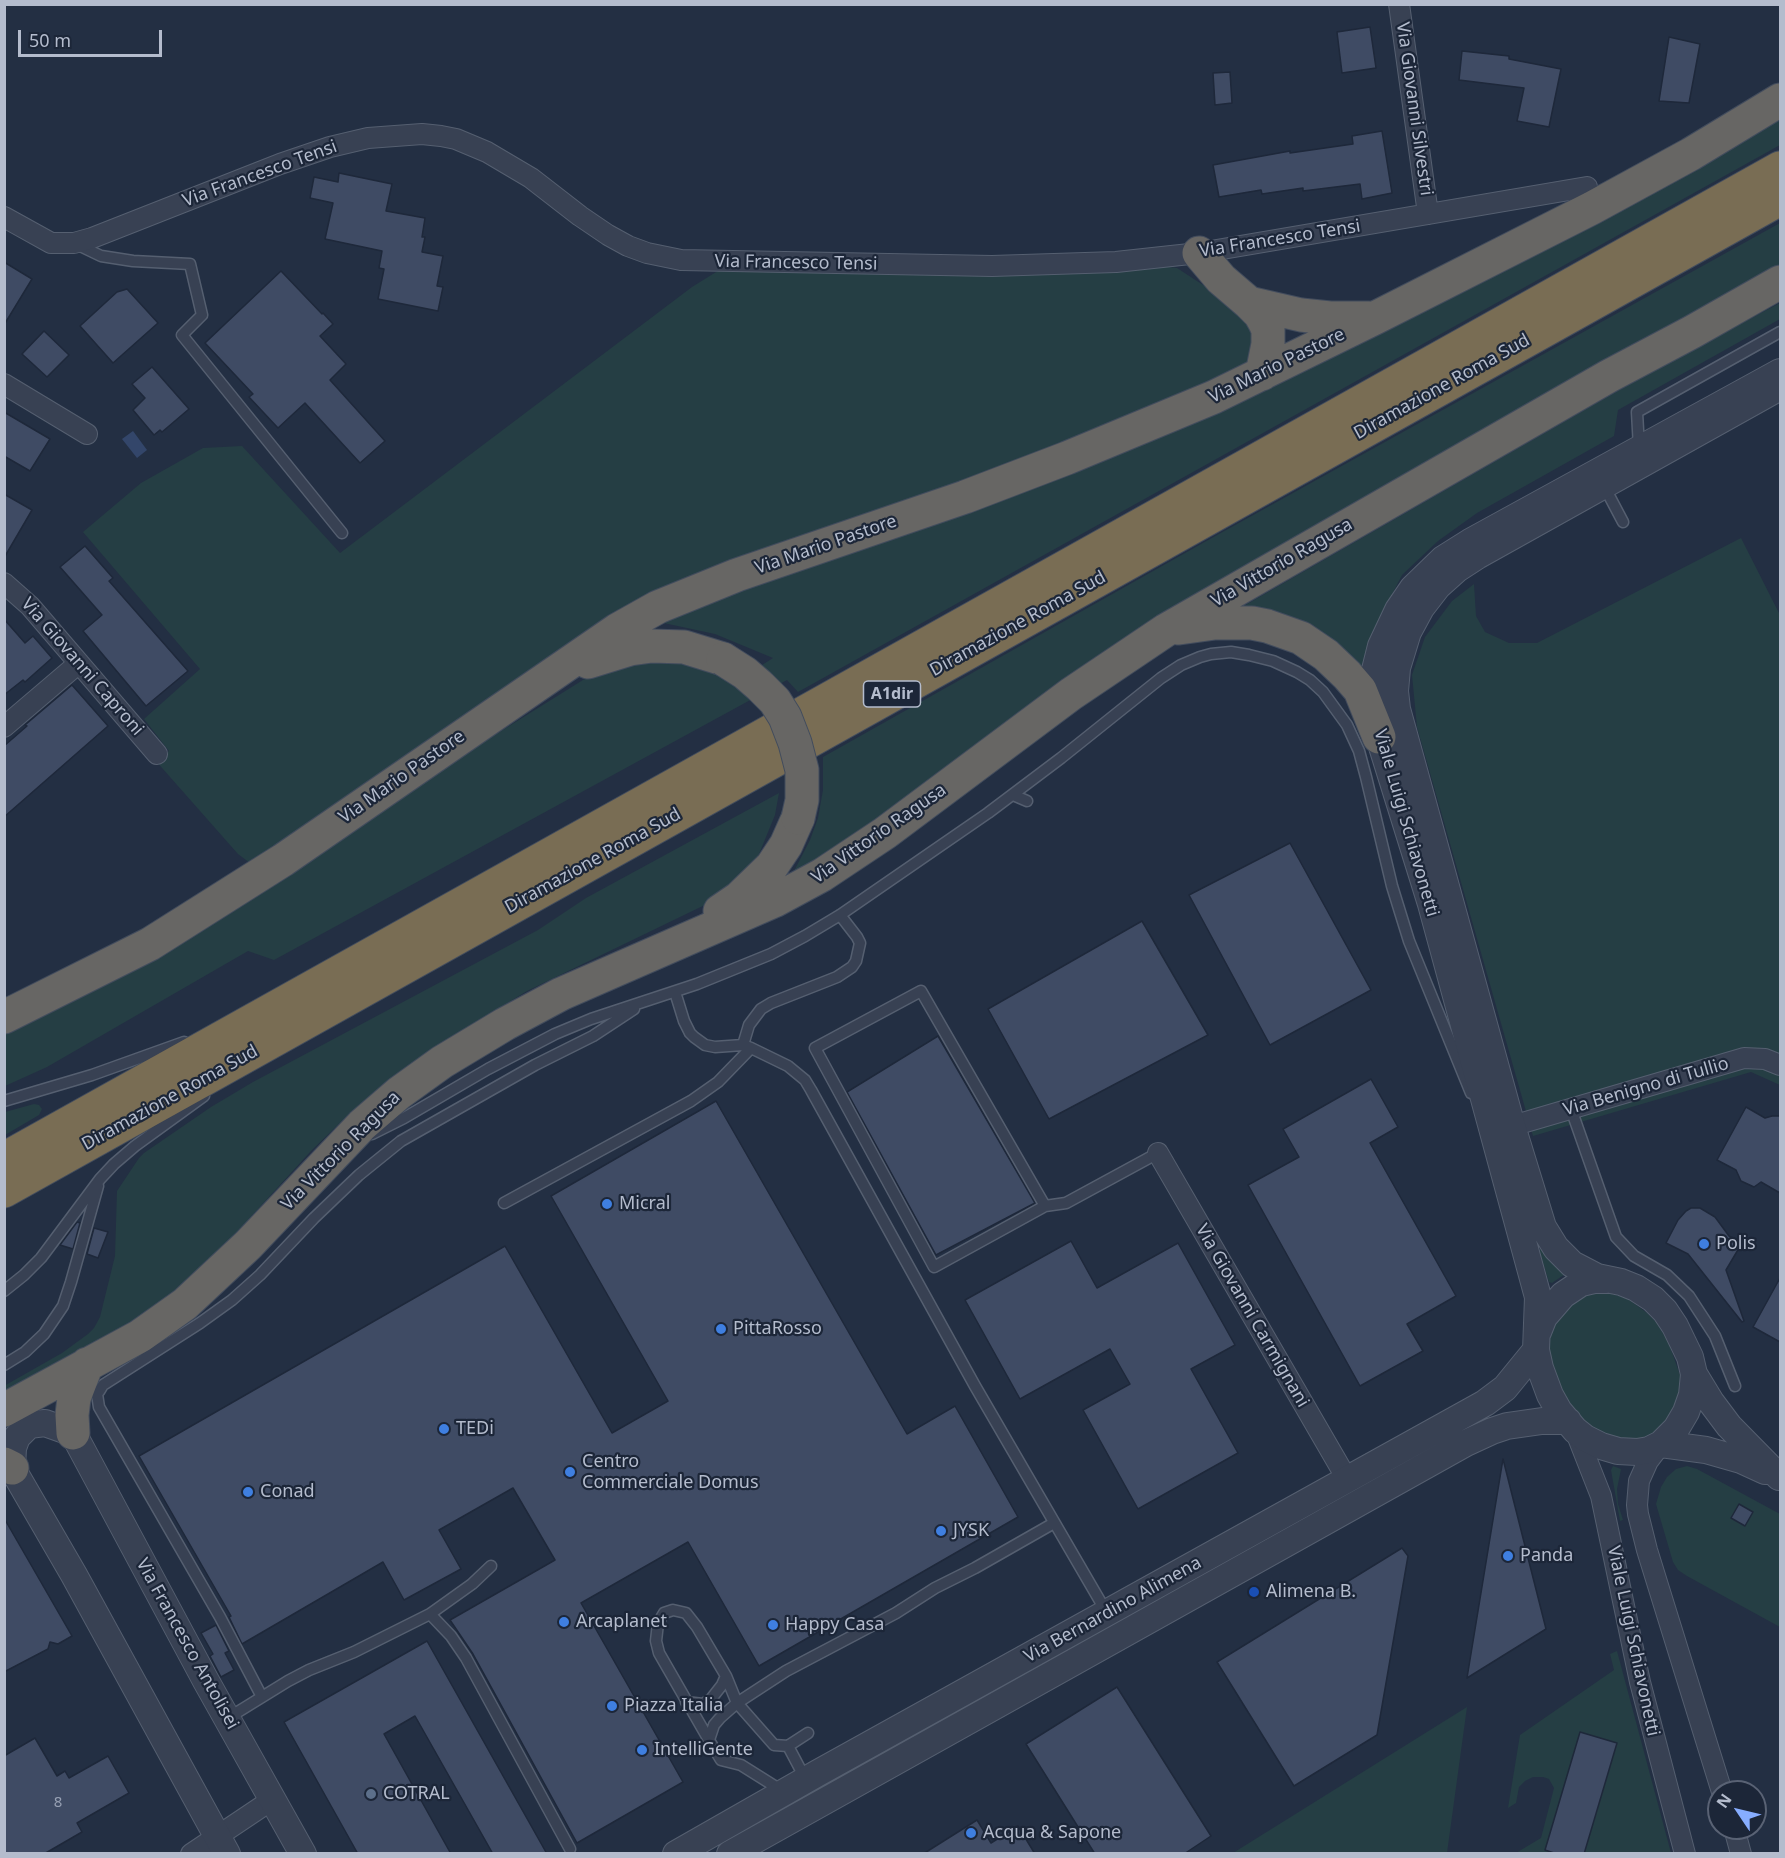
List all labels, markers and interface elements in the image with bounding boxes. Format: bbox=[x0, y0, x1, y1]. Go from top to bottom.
scale bar bbox=[21, 18, 165, 56]
street label: Via Giovanni Silvestri bbox=[1391, 21, 1437, 197]
text: 50 m bbox=[29, 28, 71, 52]
street label: Via Francesco Tensi bbox=[180, 136, 340, 212]
street label: Via Francesco Tensi bbox=[1198, 216, 1362, 262]
street label: Via Francesco Tensi bbox=[714, 251, 878, 275]
street label: Via Mario Pastore bbox=[1206, 324, 1348, 408]
street label: Diramazione Roma Sud bbox=[1350, 330, 1534, 444]
street label: Via Mario Pastore bbox=[752, 511, 900, 579]
street label: Via Vittorio Ragusa bbox=[1208, 514, 1356, 612]
street label: Diramazione Roma Sud bbox=[926, 567, 1110, 681]
street label: Via Giovanni Caproni bbox=[16, 594, 148, 740]
road number: A1dir bbox=[864, 681, 920, 707]
street label: Via Mario Pastore bbox=[335, 726, 469, 828]
street label: Viale Luigi Schiavonetti bbox=[1369, 727, 1443, 919]
street label: Via Vittorio Ragusa bbox=[808, 779, 950, 889]
street label: Diramazione Roma Sud bbox=[501, 804, 685, 918]
street label: Diramazione Roma Sud bbox=[78, 1041, 262, 1155]
street label: Via Benigno di Tullio bbox=[1561, 1053, 1731, 1121]
street label: Via Vittorio Ragusa bbox=[277, 1087, 405, 1215]
place label: Micral bbox=[619, 1193, 670, 1215]
marker: Micral bbox=[600, 1197, 614, 1211]
street label: Via Giovanni Carmignani bbox=[1191, 1221, 1313, 1411]
place label: Polis bbox=[1716, 1233, 1756, 1255]
marker: Polis bbox=[1697, 1237, 1711, 1251]
place label: PittaRosso bbox=[733, 1318, 822, 1340]
marker: PittaRosso bbox=[714, 1322, 728, 1336]
place label: TEDi bbox=[456, 1418, 494, 1440]
marker: TEDi bbox=[437, 1422, 451, 1436]
place label: Centro Commerciale Domus bbox=[582, 1451, 759, 1494]
marker: Centro Commerciale Domus bbox=[563, 1465, 577, 1479]
place label: Conad bbox=[260, 1481, 315, 1503]
marker: Conad bbox=[241, 1485, 255, 1499]
place label: JYSK bbox=[953, 1520, 989, 1542]
marker: JYSK bbox=[934, 1524, 948, 1538]
street label: Viale Luigi Schiavonetti bbox=[1602, 1544, 1664, 1738]
place label: Panda bbox=[1520, 1545, 1573, 1567]
marker: Panda bbox=[1501, 1549, 1515, 1563]
street label: Via Bernardino Alimena bbox=[1021, 1552, 1205, 1668]
street label: Via Francesco Antolisei bbox=[131, 1555, 243, 1733]
place label: Alimena B. bbox=[1266, 1581, 1356, 1603]
marker: Alimena B. bbox=[1247, 1585, 1261, 1599]
place label: Arcaplanet bbox=[576, 1611, 667, 1633]
place label: Happy Casa bbox=[785, 1614, 884, 1636]
marker: Arcaplanet bbox=[557, 1615, 571, 1629]
marker: Happy Casa bbox=[766, 1618, 780, 1632]
place label: Piazza Italia bbox=[624, 1695, 723, 1717]
marker: Piazza Italia bbox=[605, 1699, 619, 1713]
place label: IntelliGente bbox=[654, 1739, 753, 1761]
marker: IntelliGente bbox=[635, 1743, 649, 1757]
north arrow bbox=[1707, 1780, 1767, 1840]
place label: COTRAL bbox=[383, 1783, 450, 1805]
marker: COTRAL bbox=[364, 1787, 378, 1801]
text: N bbox=[1711, 1789, 1737, 1812]
house number: 8 bbox=[54, 1794, 62, 1812]
place label: Acqua & Sapone bbox=[983, 1822, 1121, 1844]
marker: Acqua & Sapone bbox=[964, 1826, 978, 1840]

